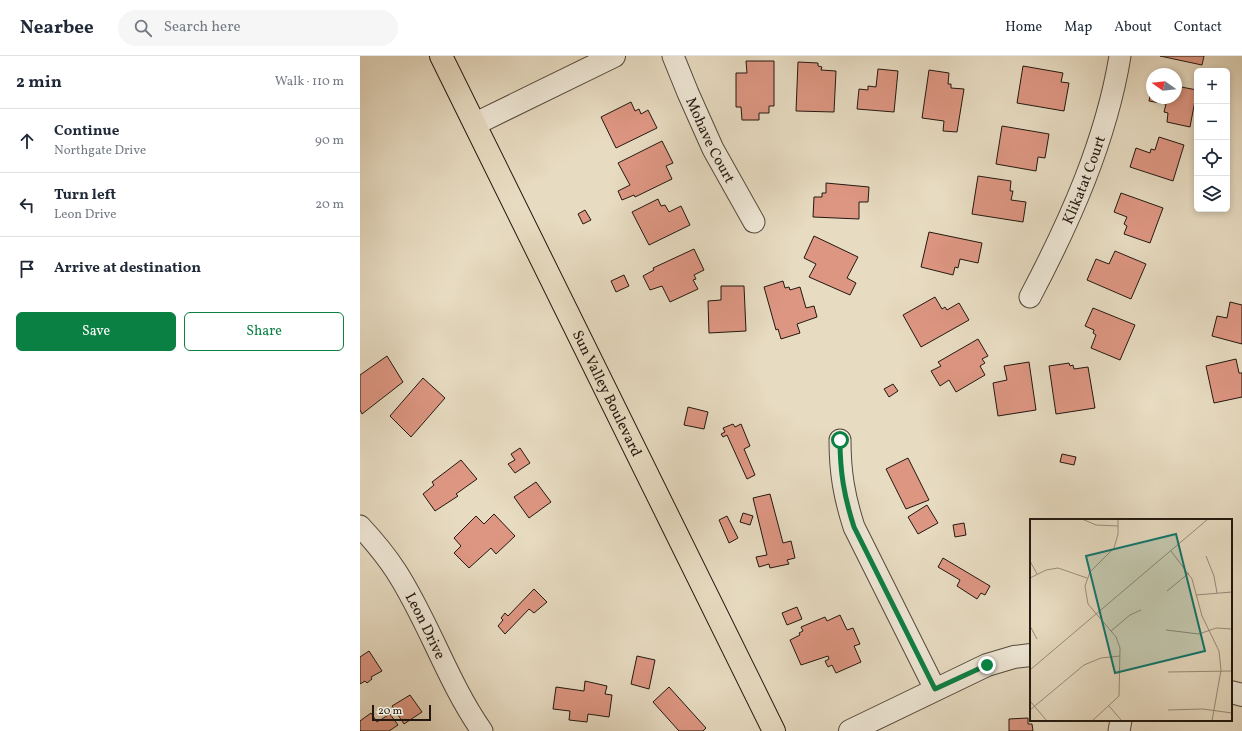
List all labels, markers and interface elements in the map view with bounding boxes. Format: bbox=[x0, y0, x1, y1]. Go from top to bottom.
search box bbox=[118, 10, 398, 46]
text: Nearbee bbox=[20, 15, 94, 41]
icon: search bbox=[132, 17, 154, 39]
text: Search here bbox=[164, 17, 241, 38]
text: Home bbox=[1005, 18, 1042, 37]
text: Map bbox=[1064, 18, 1092, 37]
text: About bbox=[1114, 18, 1152, 37]
text: Contact bbox=[1174, 18, 1222, 37]
north arrow bbox=[1146, 68, 1182, 104]
map controls bbox=[1194, 68, 1230, 212]
button: + bbox=[1194, 68, 1230, 104]
text: 2 min bbox=[16, 71, 62, 94]
text: Walk · 110 m bbox=[275, 73, 344, 91]
street label: Mohave Court bbox=[679, 94, 739, 187]
button: − bbox=[1194, 104, 1230, 140]
text: Continue bbox=[54, 121, 119, 142]
icon: ahead bbox=[16, 130, 38, 152]
text: 90 m bbox=[315, 132, 344, 150]
street label: Klikatat Court bbox=[1058, 134, 1112, 228]
button: locate bbox=[1194, 140, 1230, 176]
text: Northgate Drive bbox=[54, 142, 146, 160]
button: layers bbox=[1194, 176, 1230, 212]
text: Turn left bbox=[54, 185, 116, 206]
icon: left bbox=[16, 194, 38, 216]
text: 20 m bbox=[315, 196, 344, 214]
text: Leon Drive bbox=[54, 206, 116, 224]
icon: arrive bbox=[16, 258, 38, 280]
text: Arrive at destination bbox=[54, 258, 201, 279]
button: Save bbox=[16, 312, 176, 351]
button: Share bbox=[184, 312, 344, 351]
street label: Sun Valley Boulevard bbox=[566, 327, 646, 461]
route start bbox=[831, 431, 849, 449]
inset map bbox=[1030, 519, 1232, 721]
street label: Leon Drive bbox=[399, 589, 450, 663]
route end bbox=[978, 656, 996, 674]
scale bar bbox=[372, 703, 431, 722]
text: 20 m bbox=[378, 704, 402, 719]

